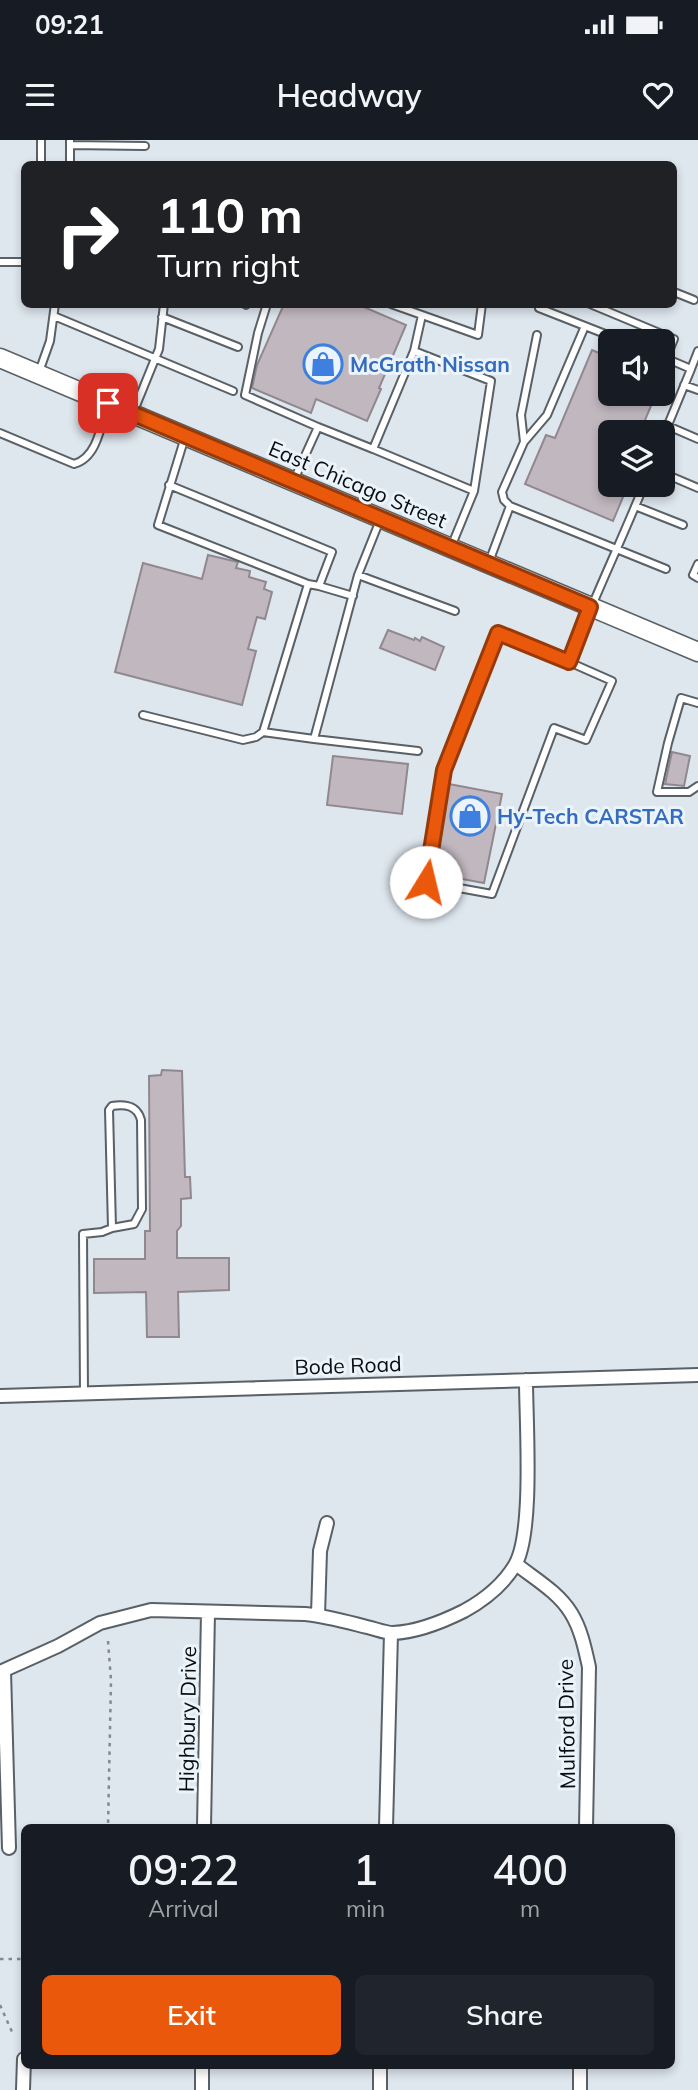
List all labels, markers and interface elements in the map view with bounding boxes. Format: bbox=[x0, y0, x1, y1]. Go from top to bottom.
text: 09:21 bbox=[35, 8, 104, 41]
text: Headway bbox=[276, 75, 422, 115]
icon: menu bbox=[21, 76, 59, 114]
icon: heart bbox=[639, 76, 677, 114]
text: 110 m bbox=[157, 184, 303, 245]
icon: right bbox=[42, 189, 133, 280]
text: Turn right bbox=[157, 245, 300, 285]
map controls bbox=[598, 329, 675, 497]
button: sound bbox=[598, 329, 675, 406]
shop icon: McGrath Nissan bbox=[302, 343, 344, 385]
place label: McGrath Nissan bbox=[350, 351, 510, 377]
pin bbox=[78, 373, 138, 433]
icon: arrive bbox=[89, 384, 127, 422]
button: layers bbox=[598, 420, 675, 497]
street label: East Chicago Street bbox=[265, 435, 451, 533]
shop icon: Hy-Tech CARSTAR bbox=[449, 795, 491, 837]
place label: Hy-Tech CARSTAR bbox=[497, 803, 684, 829]
position arrow bbox=[389, 845, 463, 919]
street label: Bode Road bbox=[294, 1350, 402, 1380]
street label: Highbury Drive bbox=[173, 1646, 201, 1792]
street label: Mulford Drive bbox=[552, 1659, 580, 1789]
text: 09:22 bbox=[128, 1843, 239, 1896]
text: 1 bbox=[353, 1843, 378, 1896]
text: 400 bbox=[492, 1843, 568, 1896]
text: Arrival bbox=[148, 1894, 219, 1923]
text: min bbox=[346, 1894, 385, 1923]
text: m bbox=[520, 1894, 540, 1923]
button: Exit bbox=[42, 1975, 341, 2055]
button: Share bbox=[355, 1975, 654, 2055]

